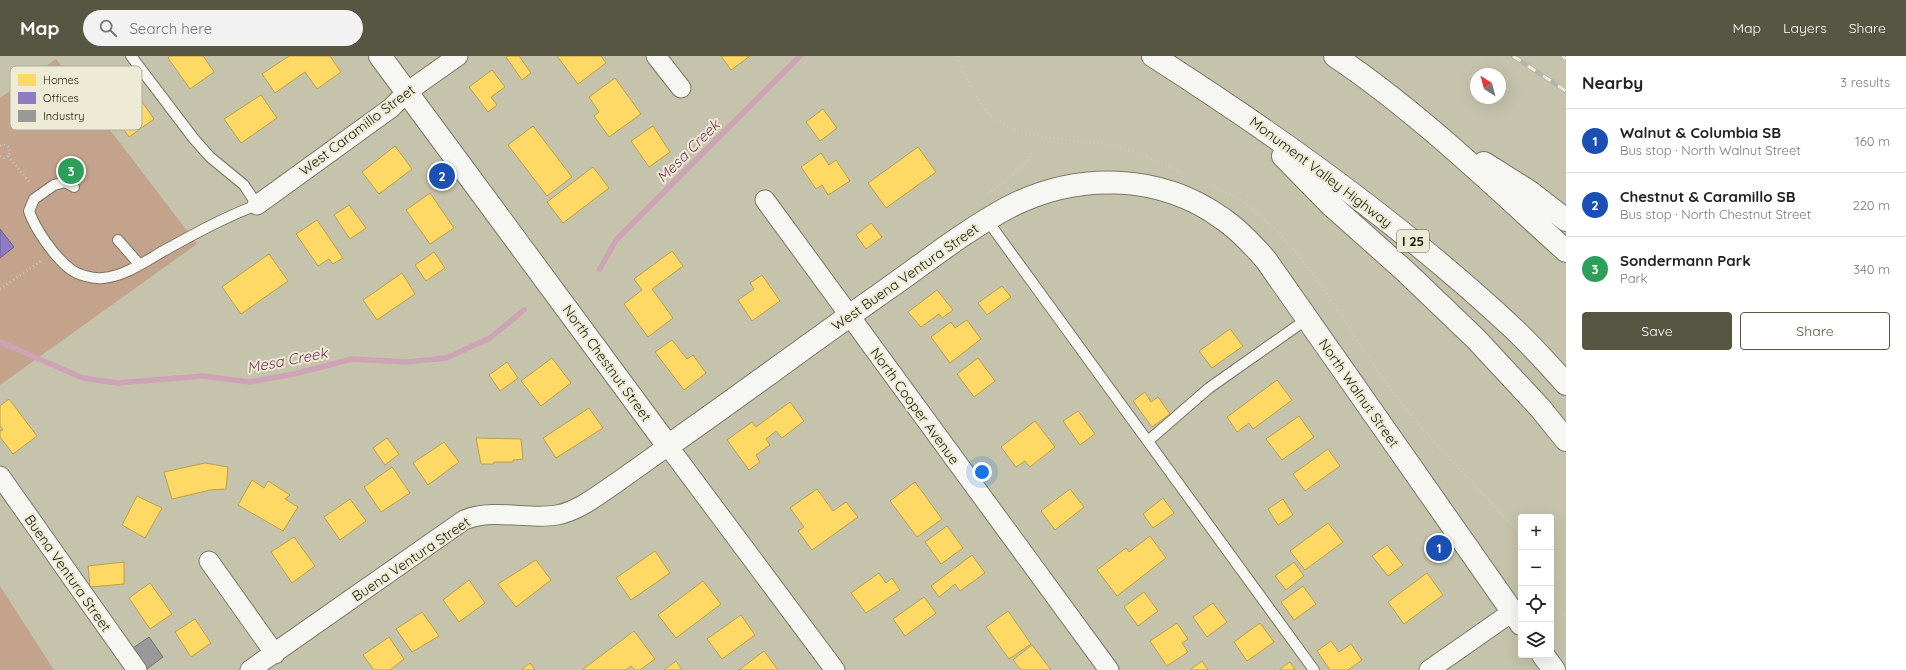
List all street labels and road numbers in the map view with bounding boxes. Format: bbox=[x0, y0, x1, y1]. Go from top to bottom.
street label: West Caramillo Street bbox=[296, 80, 419, 179]
street label: Monument Valley Highway bbox=[1246, 113, 1396, 231]
street label: West Buena Ventura Street bbox=[828, 219, 982, 335]
road number: I 25 bbox=[1397, 230, 1429, 252]
street label: North Chestnut Street bbox=[559, 301, 656, 425]
street label: North Walnut Street bbox=[1315, 335, 1403, 451]
street label: North Cooper Avenue bbox=[867, 344, 964, 468]
street label: Buena Ventura Street bbox=[21, 511, 115, 635]
street label: Buena Ventura Street bbox=[348, 513, 474, 605]

